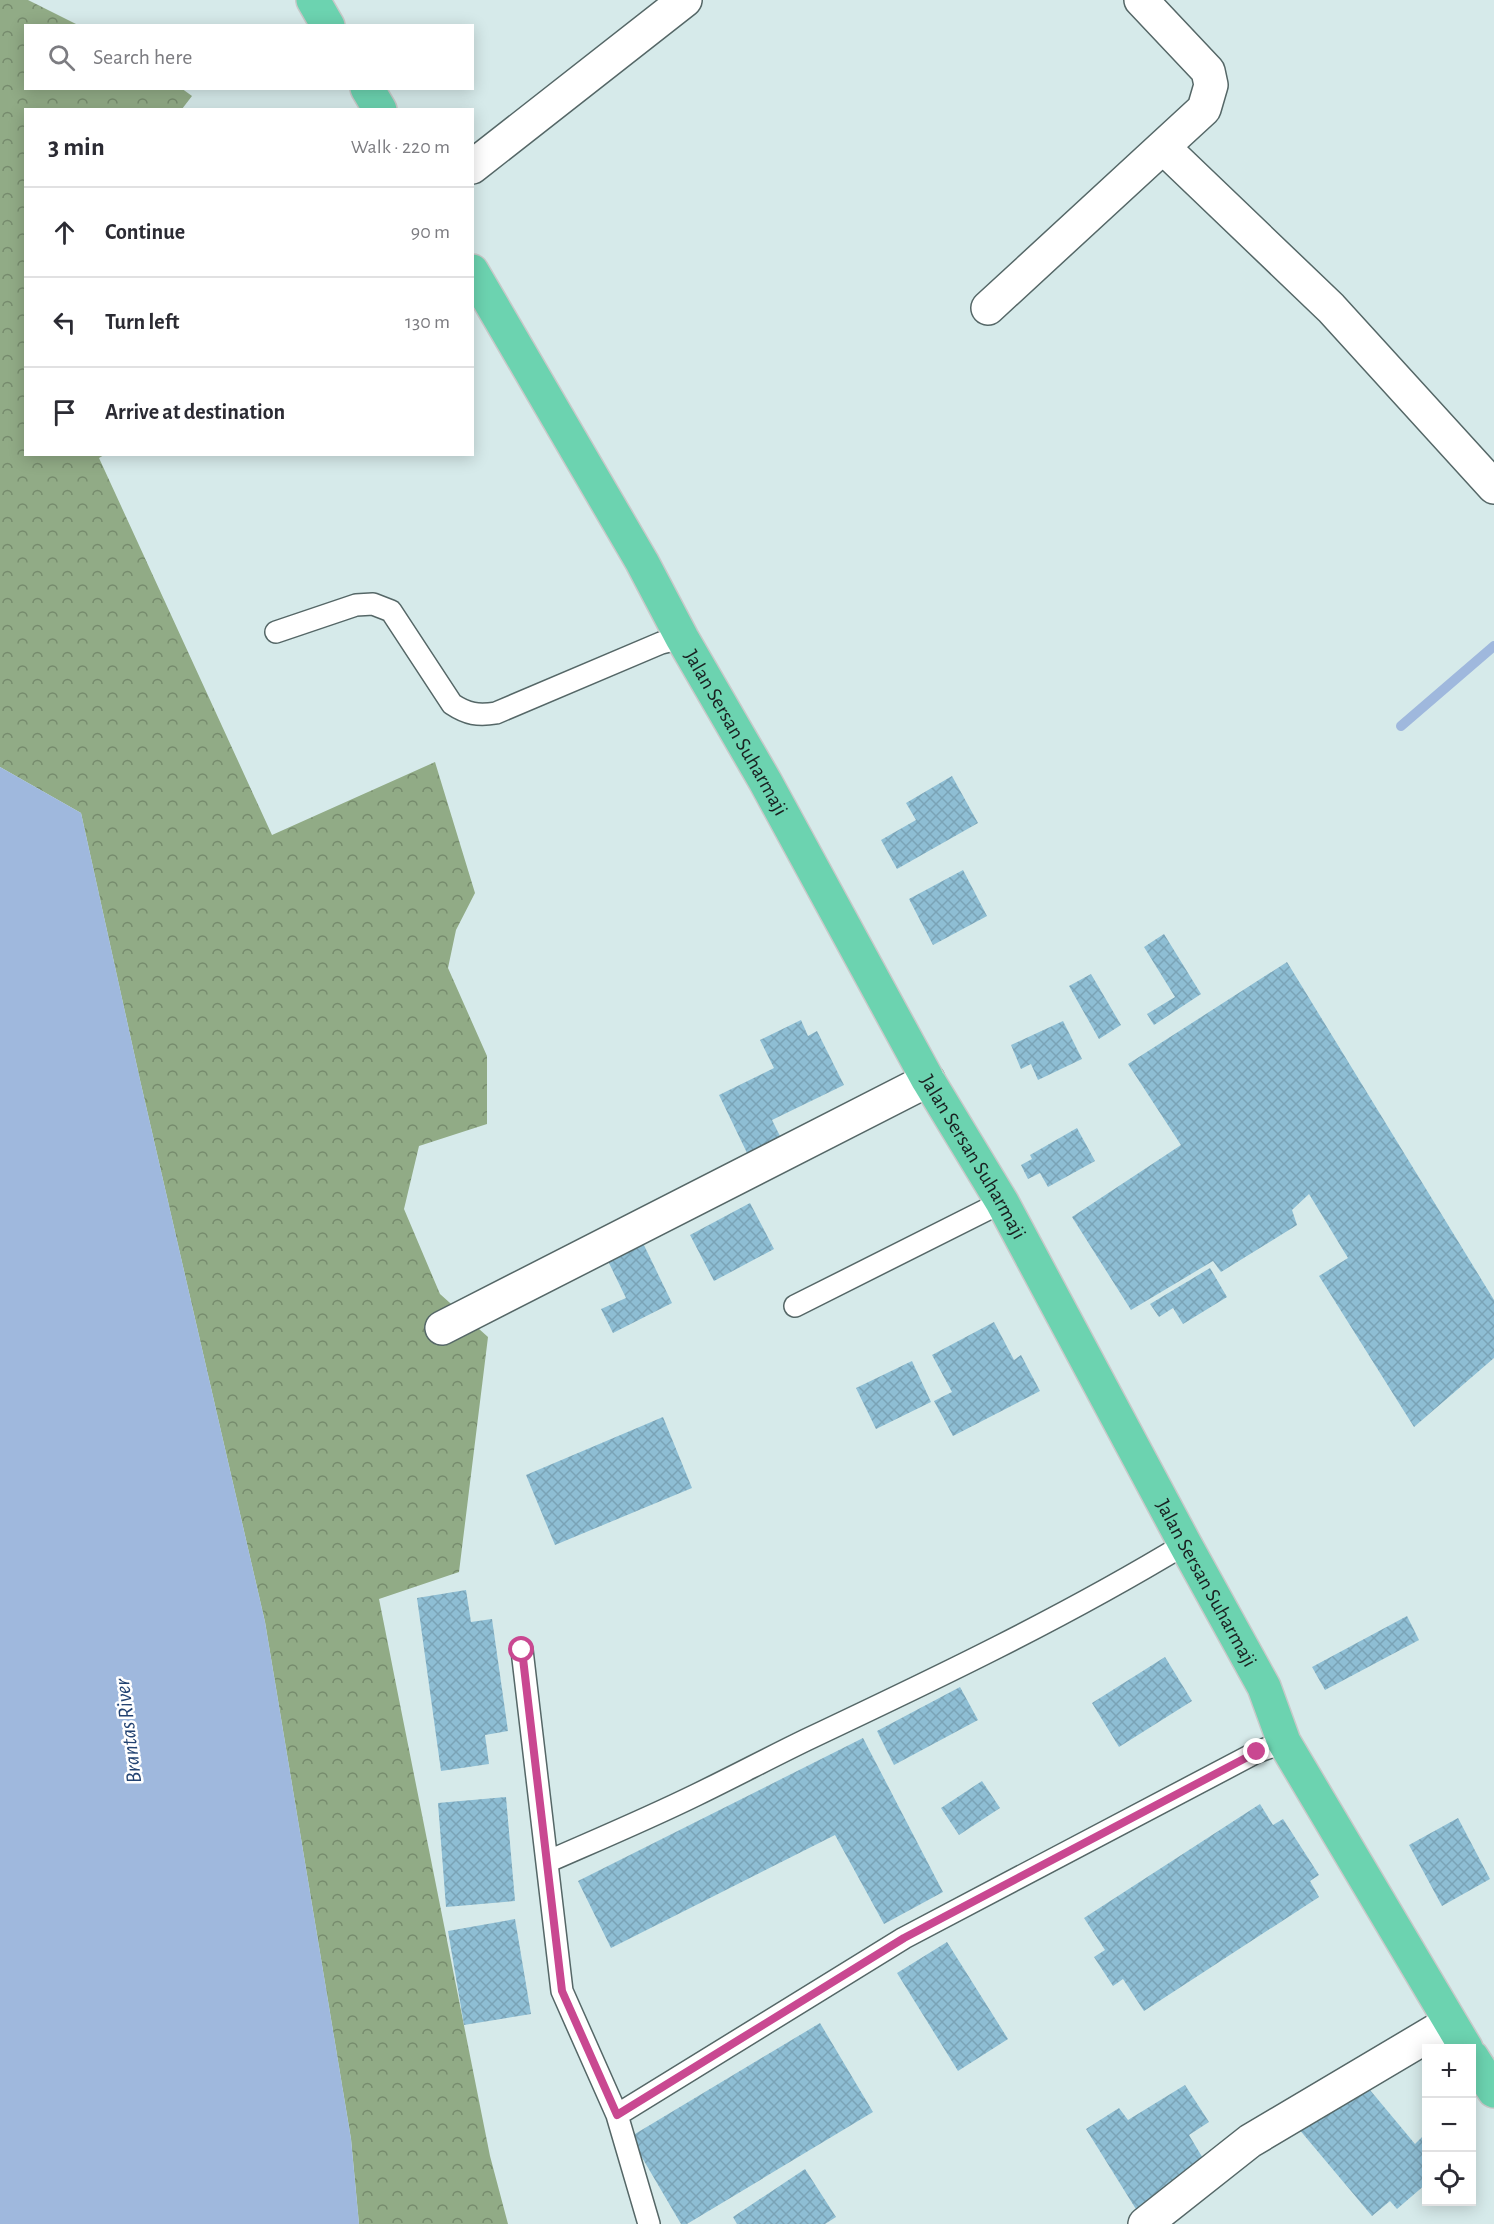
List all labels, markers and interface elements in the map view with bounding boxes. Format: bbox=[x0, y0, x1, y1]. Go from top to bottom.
search box bbox=[24, 24, 474, 90]
icon: search bbox=[45, 41, 78, 74]
text: Search here bbox=[93, 46, 192, 68]
text: 3 min bbox=[48, 134, 105, 160]
text: Walk · 220 m bbox=[351, 137, 450, 157]
icon: ahead bbox=[48, 216, 81, 249]
text: Continue bbox=[105, 221, 185, 243]
text: 90 m bbox=[411, 222, 450, 242]
icon: left bbox=[48, 306, 81, 339]
text: Turn left bbox=[105, 311, 179, 333]
text: 130 m bbox=[405, 312, 450, 332]
icon: arrive bbox=[48, 396, 81, 429]
text: Arrive at destination bbox=[105, 401, 285, 423]
street label: Jalan Sersan Suharmaji bbox=[681, 646, 792, 819]
street label: Jalan Sersan Suharmaji bbox=[917, 1071, 1030, 1242]
street label: Jalan Sersan Suharmaji bbox=[1153, 1496, 1261, 1670]
route start bbox=[508, 1636, 534, 1662]
water label: Brantas River bbox=[111, 1676, 145, 1785]
route end bbox=[1243, 1738, 1269, 1764]
map controls bbox=[1422, 2044, 1476, 2206]
button: + bbox=[1422, 2044, 1476, 2098]
button: − bbox=[1422, 2098, 1476, 2152]
button: locate bbox=[1422, 2152, 1476, 2206]

